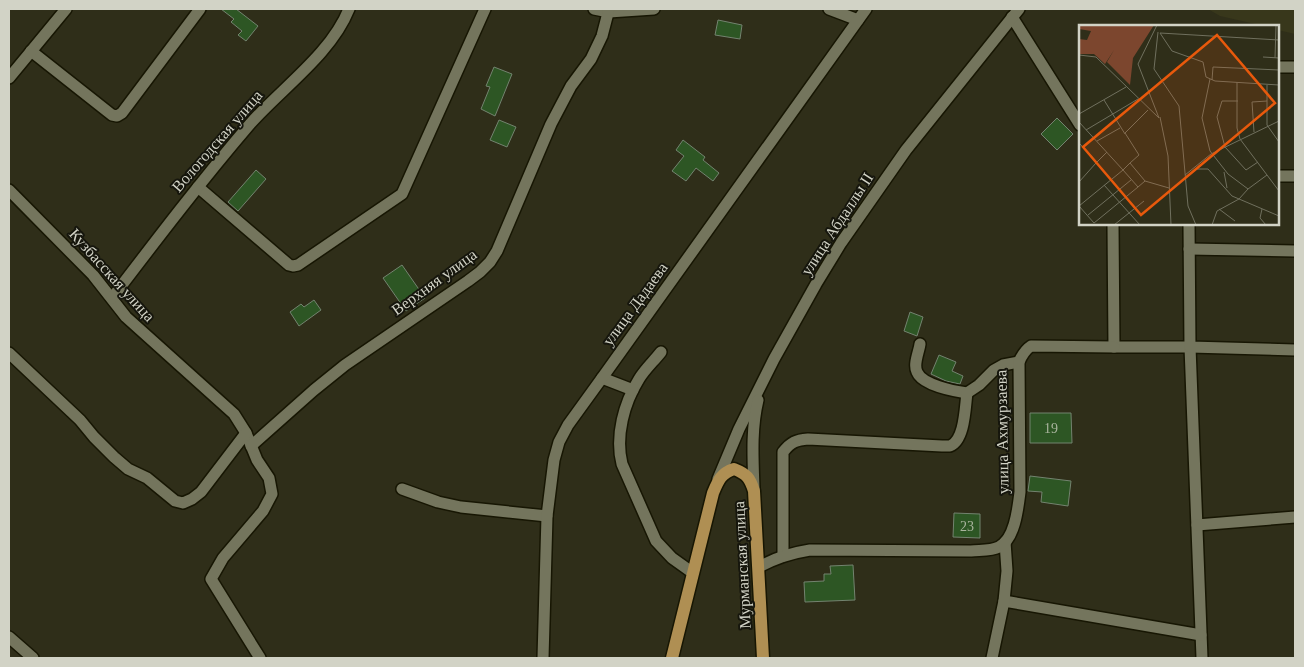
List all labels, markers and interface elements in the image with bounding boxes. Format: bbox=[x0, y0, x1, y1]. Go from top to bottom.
inset map bbox=[1079, 25, 1279, 225]
street label: Вологодская улица bbox=[168, 87, 266, 196]
street label: улица Абдаллы II bbox=[798, 170, 877, 279]
street label: Кузбасская улица bbox=[65, 225, 158, 325]
street label: Верхняя улица bbox=[388, 246, 480, 319]
street label: улица Дадаева bbox=[599, 259, 672, 349]
street label: улица Ахмурзаева bbox=[992, 370, 1013, 494]
house number: 19 bbox=[1044, 421, 1058, 436]
street label: Мурманская улица bbox=[730, 501, 755, 629]
house number: 23 bbox=[960, 519, 974, 534]

